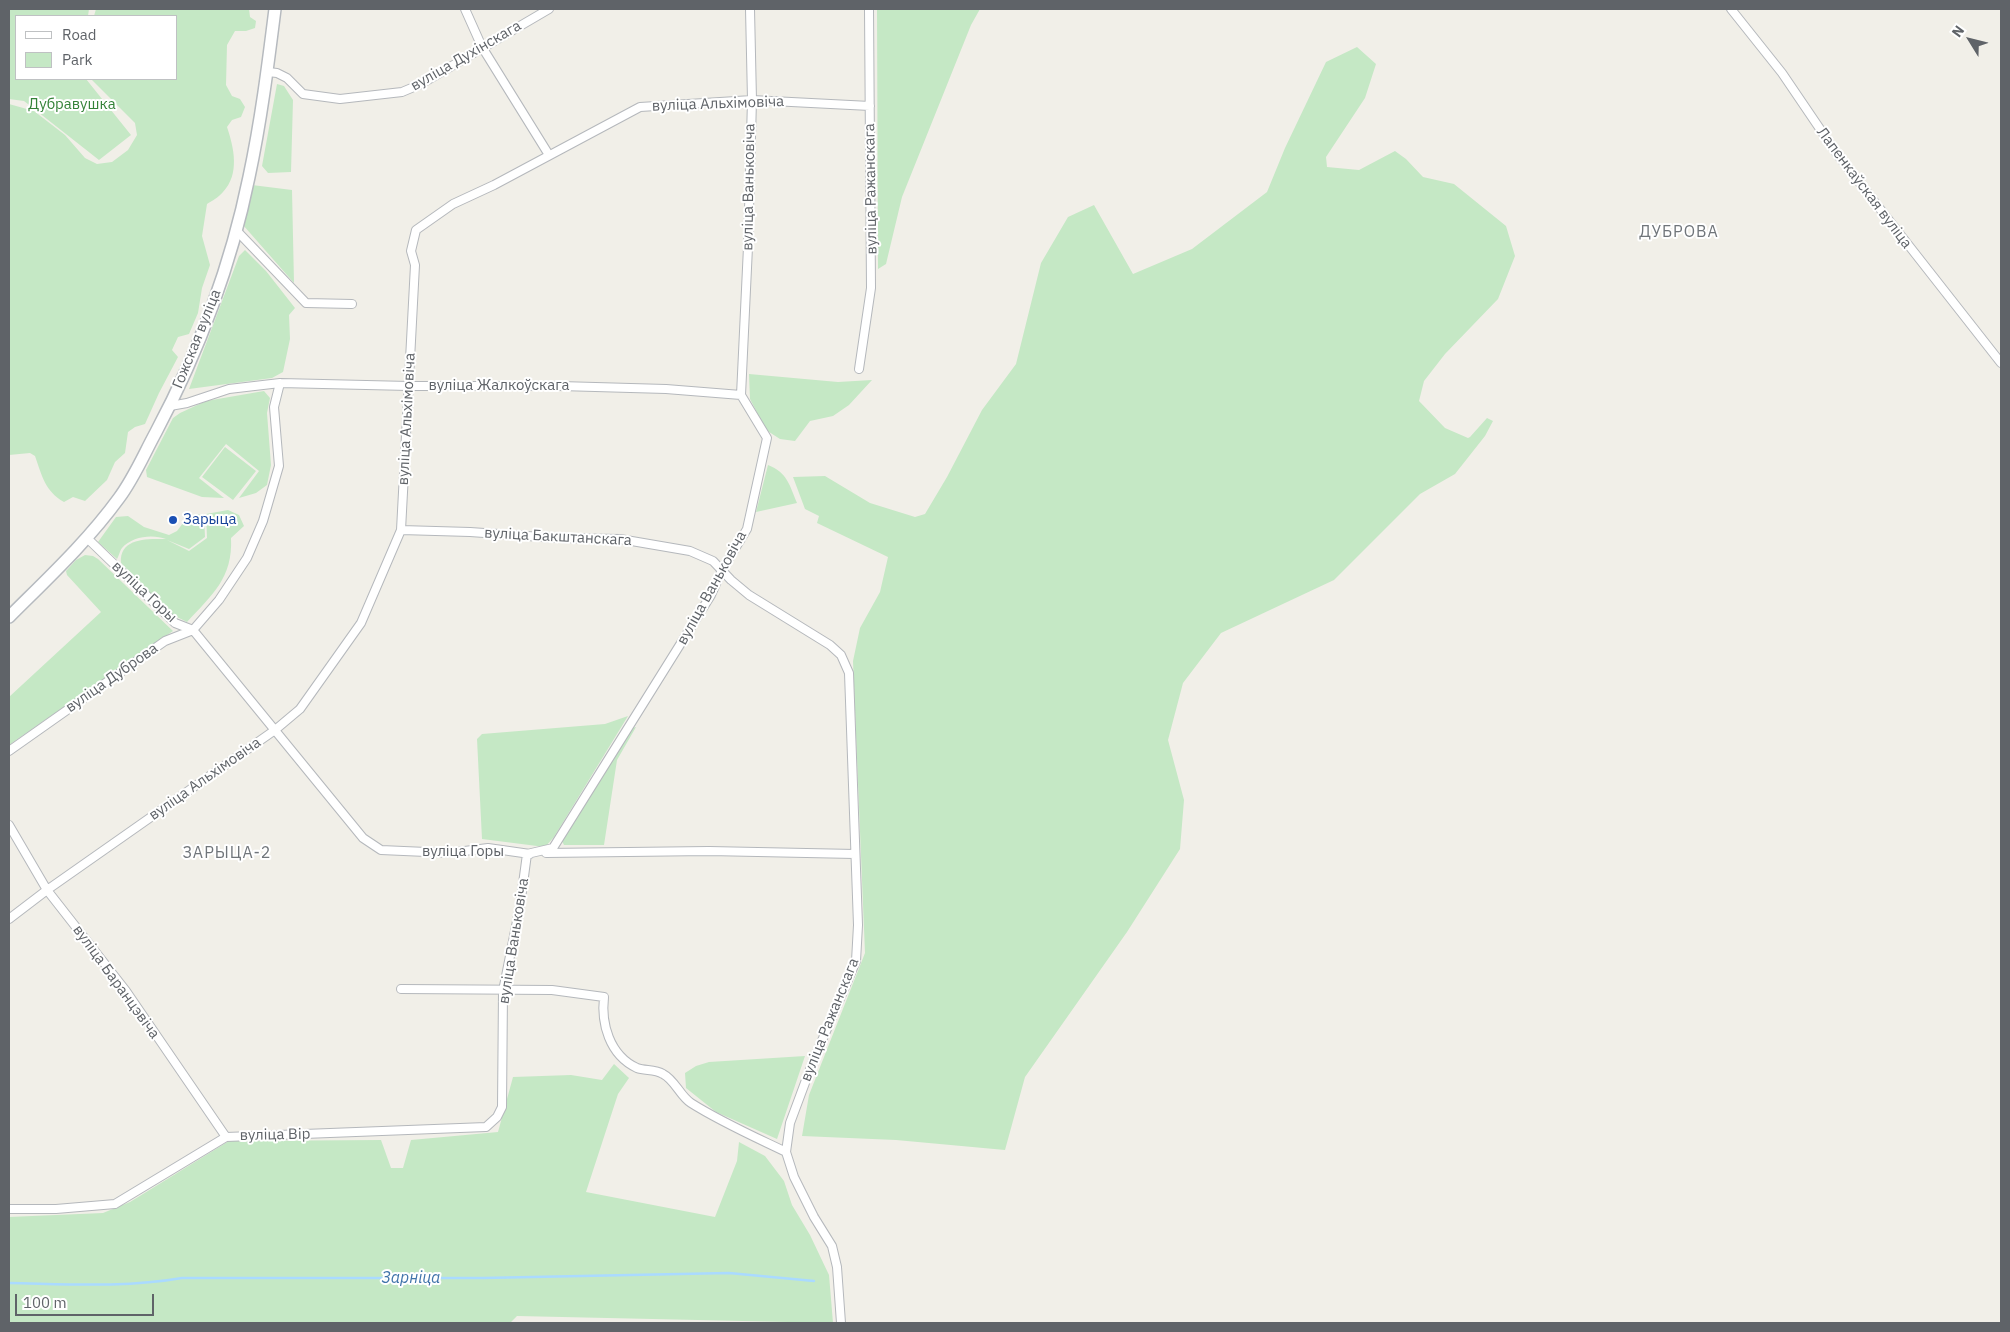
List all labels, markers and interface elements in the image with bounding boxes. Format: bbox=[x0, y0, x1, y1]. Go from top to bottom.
legend bbox=[15, 15, 178, 80]
north arrow bbox=[1945, 15, 1995, 65]
street label: вуліца Духінскага bbox=[408, 17, 524, 95]
text: N bbox=[1948, 22, 1968, 41]
text: Road bbox=[62, 25, 97, 44]
text: Park bbox=[62, 50, 92, 69]
street label: вуліца Альхімовіча bbox=[651, 93, 785, 115]
park label: Дубравушка bbox=[28, 96, 116, 114]
street label: вуліца Ваньковіча bbox=[739, 123, 759, 251]
street label: вуліца Ражанскага bbox=[861, 123, 881, 255]
street label: Лапенкаўская вуліца bbox=[1813, 124, 1915, 252]
district label: ДУБРОВА bbox=[1638, 222, 1720, 242]
street label: Гожская вуліца bbox=[169, 287, 225, 391]
street label: вуліца Альхімовіча bbox=[395, 352, 419, 486]
street label: вуліца Жалкоўскага bbox=[428, 377, 570, 395]
place label: Зарыца bbox=[183, 511, 236, 529]
marker: Зарыца bbox=[167, 514, 179, 526]
street label: вуліца Бакштанскага bbox=[484, 524, 632, 550]
street label: вуліца Ваньковіча bbox=[673, 528, 751, 648]
street label: вуліца Горы bbox=[108, 557, 180, 627]
street label: вуліца Дуброва bbox=[62, 640, 162, 716]
street label: вуліца Альхімовіча bbox=[146, 734, 264, 824]
district label: ЗАРЫЦА-2 bbox=[182, 843, 272, 863]
street label: вуліца Горы bbox=[422, 843, 504, 861]
street label: вуліца Ваньковіча bbox=[495, 877, 533, 1005]
street label: вуліца Баранцэвіча bbox=[69, 922, 163, 1042]
street label: вуліца Ражанскага bbox=[797, 956, 863, 1084]
street label: вуліца Вір bbox=[240, 1125, 310, 1145]
water label: Зарніца bbox=[382, 1268, 440, 1288]
scale bar bbox=[18, 1284, 156, 1316]
text: 100 m bbox=[23, 1293, 67, 1312]

